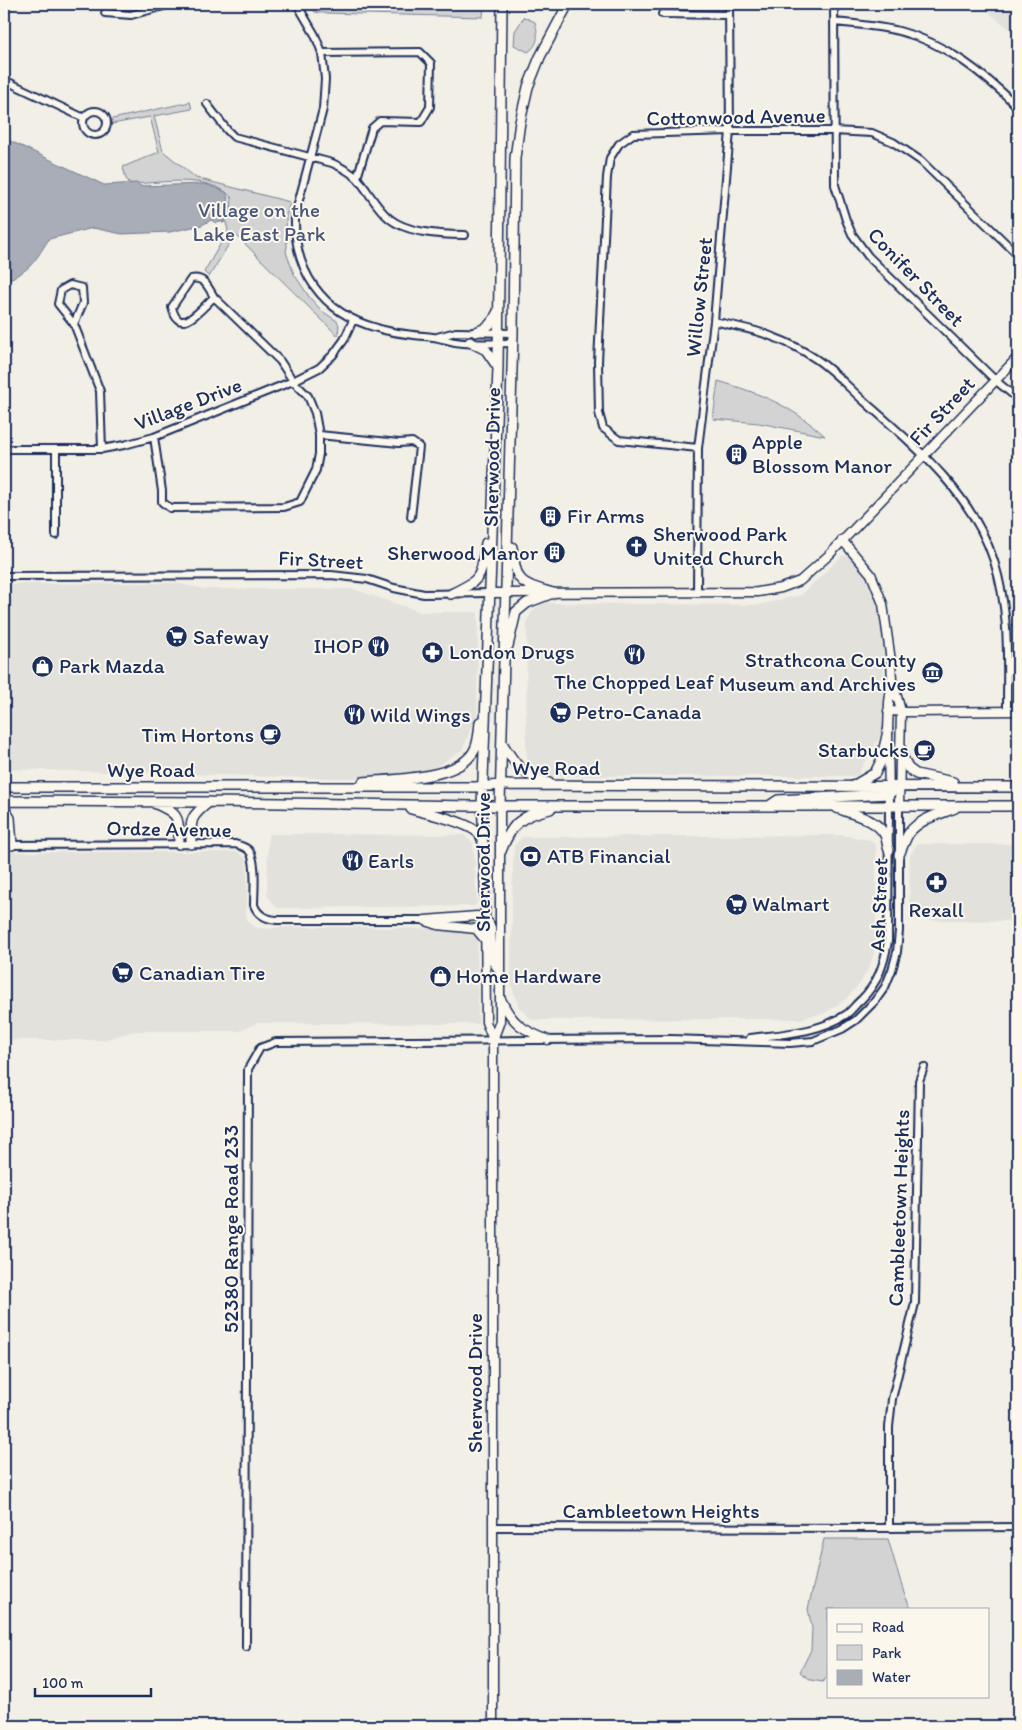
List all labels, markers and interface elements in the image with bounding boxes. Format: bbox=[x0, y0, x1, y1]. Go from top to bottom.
street label: Cottonwood Avenue bbox=[646, 102, 826, 131]
park label: Village on the Lake East Park bbox=[193, 197, 326, 246]
street label: Conifer Street bbox=[863, 222, 970, 331]
street label: Willow Street bbox=[680, 236, 717, 358]
street label: Fir Street bbox=[903, 371, 980, 450]
street label: Village Drive bbox=[131, 372, 245, 435]
street label: Sherwood Drive bbox=[478, 387, 505, 527]
place label: Apple Blossom Manor bbox=[752, 429, 892, 478]
building icon: Apple Blossom Manor bbox=[724, 442, 748, 466]
place label: Fir Arms bbox=[567, 503, 645, 528]
building icon: Fir Arms bbox=[539, 504, 563, 528]
place label: Sherwood Park United Church bbox=[653, 521, 787, 570]
church icon: Sherwood Park United Church bbox=[625, 534, 649, 558]
place label: Sherwood Manor bbox=[387, 540, 539, 565]
building icon: Sherwood Manor bbox=[542, 541, 566, 565]
street label: Fir Street bbox=[278, 545, 364, 574]
place label: Safeway bbox=[193, 624, 269, 649]
supermarket icon: Safeway bbox=[165, 625, 189, 649]
place label: IHOP bbox=[313, 633, 363, 658]
restaurant icon: IHOP bbox=[367, 634, 391, 658]
place label: London Drugs bbox=[449, 639, 575, 664]
pharmacy icon: London Drugs bbox=[421, 640, 445, 664]
restaurant icon: The Chopped Leaf bbox=[622, 643, 646, 667]
place label: Strathcona County Museum and Archives bbox=[719, 647, 916, 696]
place label: Park Mazda bbox=[59, 653, 165, 678]
shop icon: Park Mazda bbox=[31, 654, 55, 678]
museum icon: Strathcona County Museum and Archives bbox=[920, 660, 944, 684]
place label: The Chopped Leaf bbox=[554, 669, 714, 694]
place label: Petro-Canada bbox=[576, 699, 701, 724]
supermarket icon: Petro-Canada bbox=[548, 700, 572, 724]
place label: Wild Wings bbox=[370, 702, 471, 727]
restaurant icon: Wild Wings bbox=[342, 703, 366, 727]
place label: Tim Hortons bbox=[142, 722, 254, 747]
cafe icon: Tim Hortons bbox=[258, 723, 282, 747]
place label: Starbucks bbox=[818, 737, 909, 762]
cafe icon: Starbucks bbox=[913, 738, 937, 762]
street label: Wye Road bbox=[512, 755, 600, 780]
street label: Wye Road bbox=[107, 757, 195, 782]
street label: Sherwood Drive bbox=[470, 792, 495, 932]
street label: Ordze Avenue bbox=[106, 815, 232, 842]
place label: ATB Financial bbox=[547, 843, 671, 868]
bank icon: ATB Financial bbox=[519, 844, 543, 868]
place label: Earls bbox=[368, 848, 414, 873]
restaurant icon: Earls bbox=[340, 849, 364, 873]
street label: Ash Street bbox=[864, 857, 893, 952]
pharmacy icon: Rexall bbox=[924, 871, 948, 895]
place label: Walmart bbox=[752, 891, 830, 916]
supermarket icon: Walmart bbox=[724, 892, 748, 916]
place label: Rexall bbox=[908, 897, 964, 922]
place label: Canadian Tire bbox=[139, 960, 265, 985]
supermarket icon: Canadian Tire bbox=[111, 961, 135, 985]
place label: Home Hardware bbox=[456, 963, 601, 988]
shop icon: Home Hardware bbox=[428, 964, 452, 988]
street label: Cambleetown Heights bbox=[883, 1109, 914, 1307]
street label: 52380 Range Road 233 bbox=[218, 1125, 243, 1333]
street label: Sherwood Drive bbox=[462, 1313, 487, 1453]
street label: Cambleetown Heights bbox=[562, 1498, 760, 1523]
legend bbox=[827, 1608, 990, 1698]
text: Road bbox=[872, 1618, 905, 1636]
text: Park bbox=[872, 1644, 902, 1662]
scale bar bbox=[35, 1665, 151, 1697]
text: Water bbox=[872, 1668, 911, 1686]
text: 100 m bbox=[42, 1674, 84, 1692]

